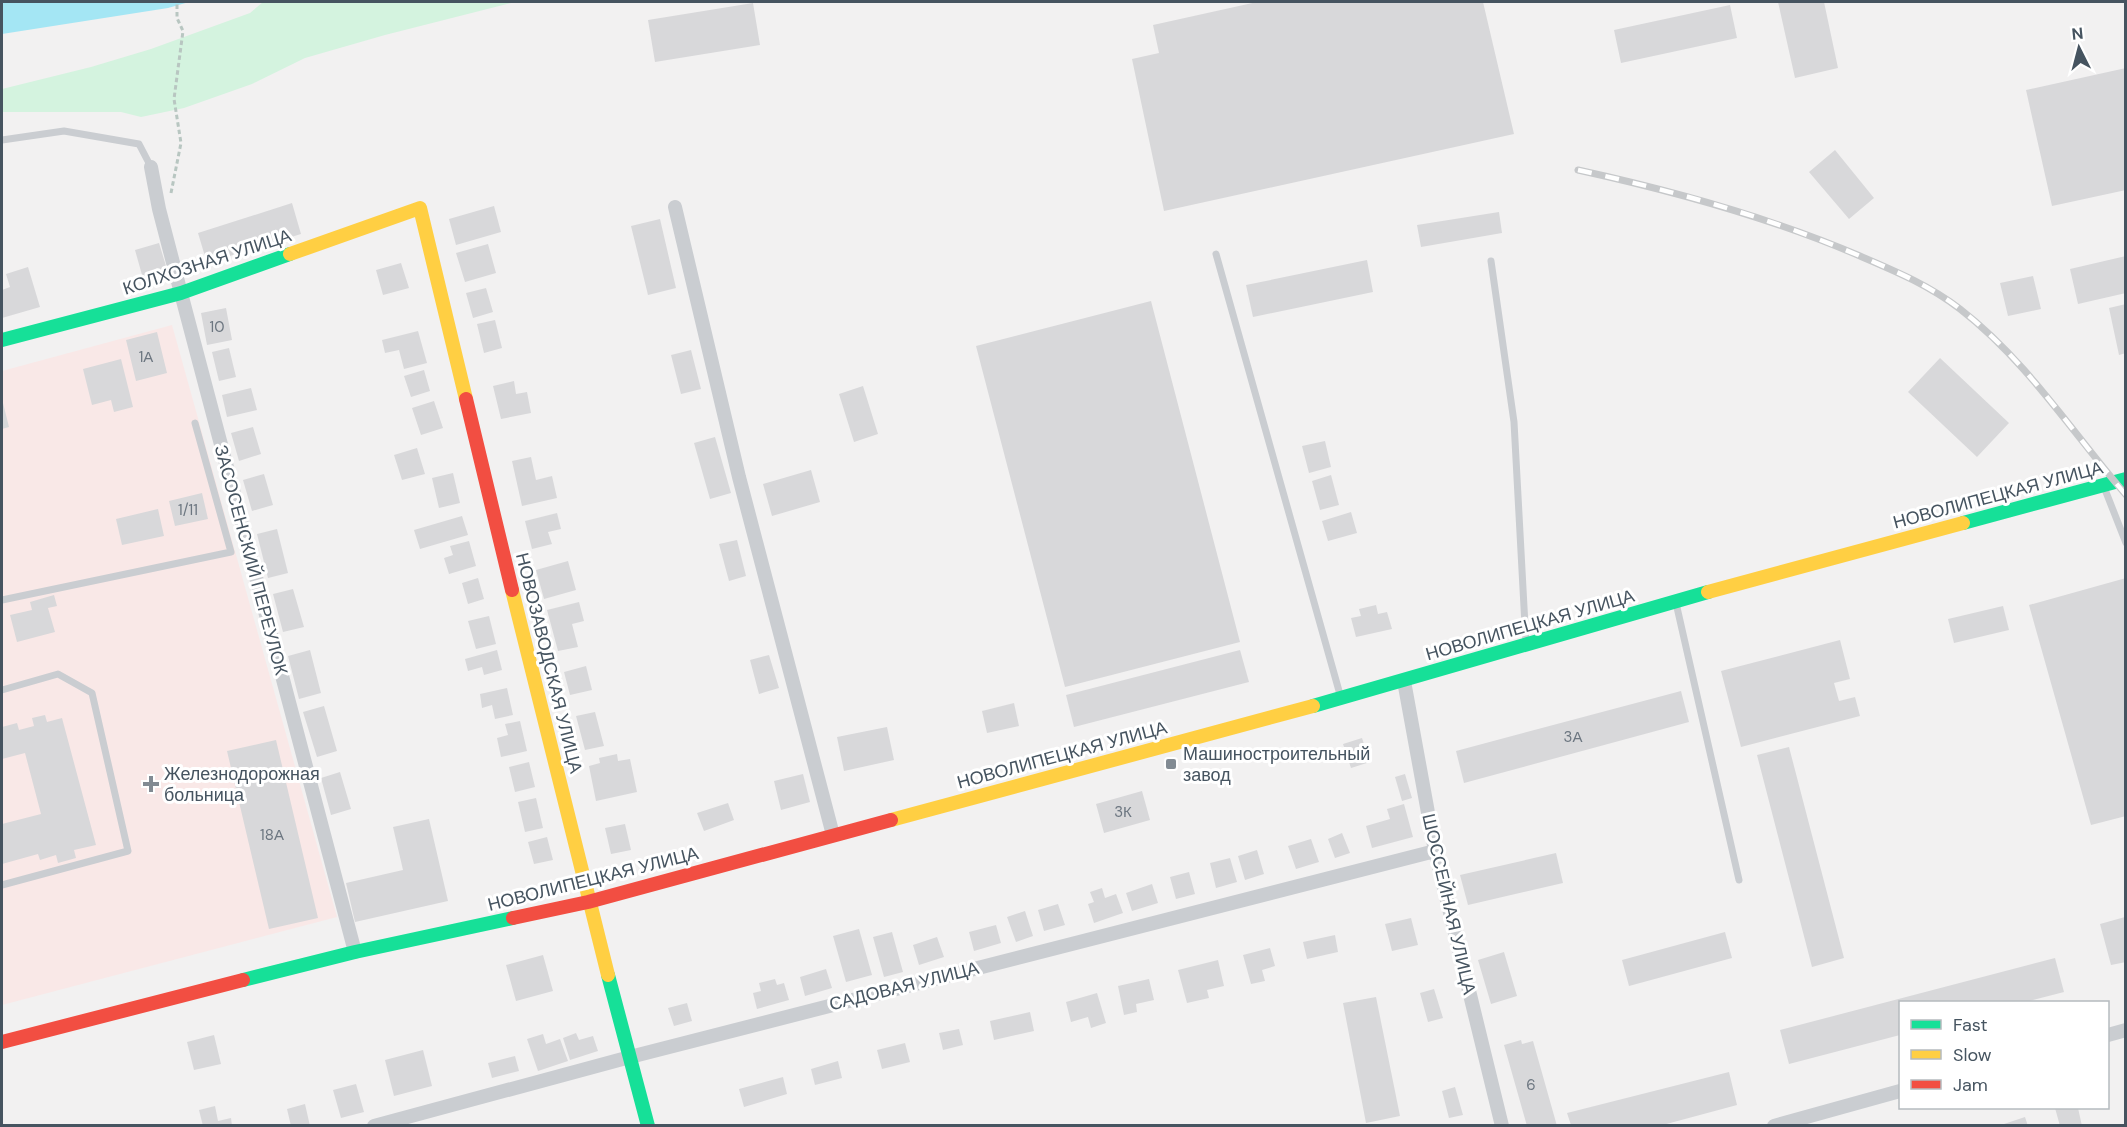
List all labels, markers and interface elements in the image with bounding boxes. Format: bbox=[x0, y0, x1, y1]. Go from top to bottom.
north arrow bbox=[2049, 18, 2109, 78]
text: N bbox=[2071, 23, 2084, 45]
street label: КОЛХОЗНАЯ УЛИЦА bbox=[120, 223, 294, 301]
house number: 10 bbox=[210, 317, 224, 337]
house number: 1А bbox=[139, 347, 153, 367]
street label: ЗАСОСЕНСКИЙ ПЕРЕУЛОК bbox=[209, 442, 293, 678]
street label: НОВОЛИПЕЦКАЯ УЛИЦА bbox=[1890, 455, 2106, 535]
house number: 1/11 bbox=[178, 500, 198, 520]
street label: НОВОЗАВОДСКАЯ УЛИЦА bbox=[510, 550, 588, 776]
street label: НОВОЛИПЕЦКАЯ УЛИЦА bbox=[1423, 584, 1637, 666]
street label: НОВОЛИПЕЦКАЯ УЛИЦА bbox=[954, 715, 1170, 795]
house number: 3А bbox=[1564, 727, 1582, 747]
place label: Машиностроительный завод bbox=[1183, 742, 1370, 787]
marker: Машиностроительный завод bbox=[1164, 757, 1178, 771]
place label: Железнодорожная больница bbox=[164, 762, 320, 807]
marker: Железнодорожная больница bbox=[142, 775, 160, 793]
house number: 3К bbox=[1114, 802, 1132, 822]
street label: ШОССЕЙНАЯ УЛИЦА bbox=[1416, 811, 1482, 997]
house number: 18А bbox=[260, 825, 284, 845]
street label: НОВОЛИПЕЦКАЯ УЛИЦА bbox=[485, 841, 701, 917]
street label: САДОВАЯ УЛИЦА bbox=[827, 956, 981, 1016]
legend bbox=[1899, 1001, 2109, 1109]
text: Fast bbox=[1953, 1013, 1988, 1037]
text: Slow bbox=[1953, 1043, 1992, 1067]
text: Jam bbox=[1953, 1073, 1988, 1097]
house number: 6 bbox=[1526, 1075, 1536, 1095]

